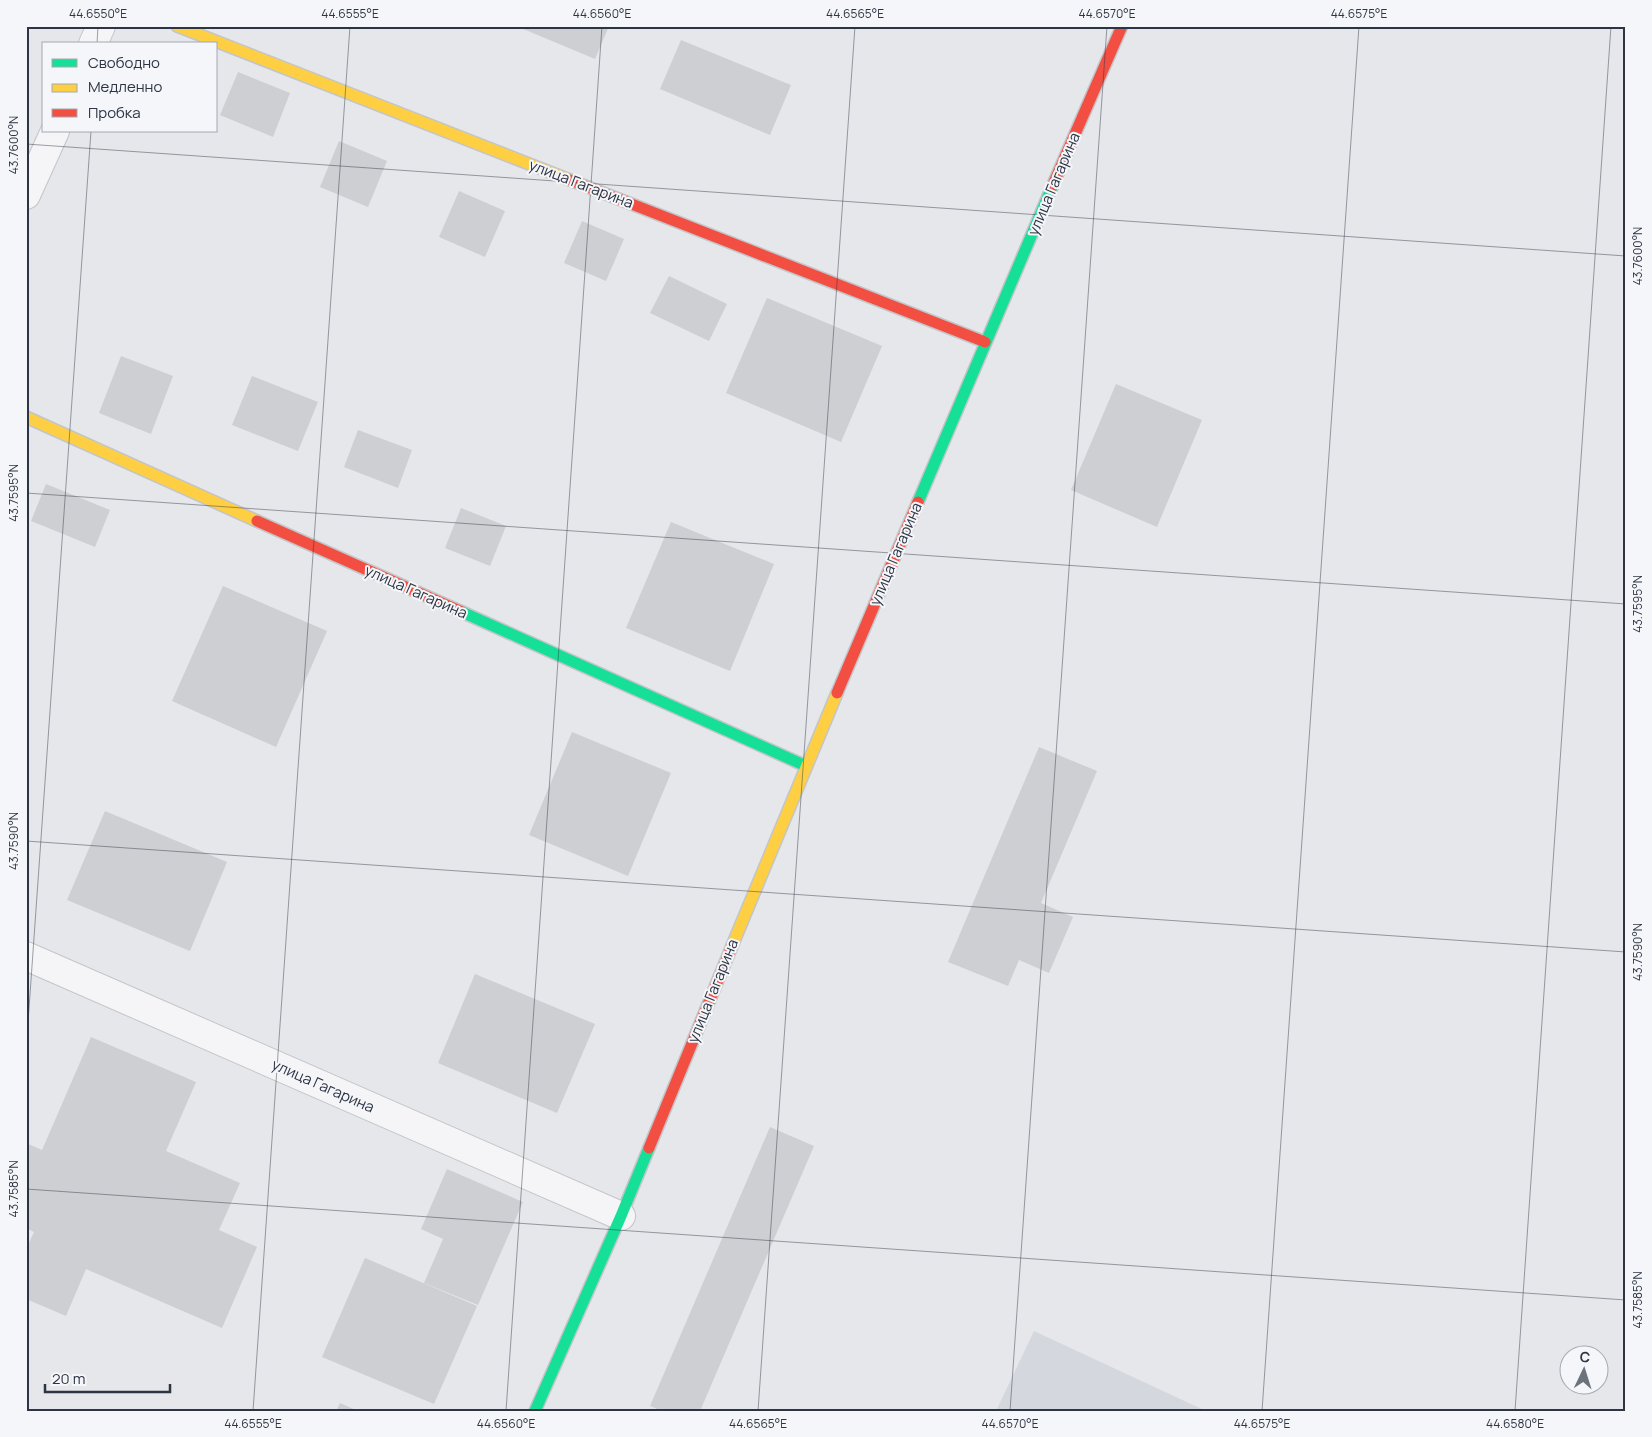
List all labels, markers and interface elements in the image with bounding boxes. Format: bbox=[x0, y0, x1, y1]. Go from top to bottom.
text: 44.6550°E bbox=[69, 5, 127, 22]
text: 44.6555°E bbox=[321, 5, 379, 22]
text: 44.6560°E bbox=[573, 5, 631, 22]
text: 44.6565°E bbox=[826, 5, 884, 22]
text: 44.6570°E bbox=[1078, 5, 1136, 22]
text: 44.6575°E bbox=[1331, 5, 1387, 22]
legend bbox=[42, 42, 218, 132]
text: Свободно bbox=[88, 52, 160, 73]
text: Медленно bbox=[88, 76, 162, 97]
text: Пробка bbox=[88, 102, 141, 123]
text: 43.7600°N bbox=[5, 116, 22, 174]
street label: улица Гагарина bbox=[1022, 129, 1085, 239]
street label: улица Гагарина bbox=[526, 154, 636, 213]
text: 43.7600°N bbox=[1629, 227, 1646, 285]
text: 43.7595°N bbox=[5, 464, 22, 522]
street label: улица Гагарина bbox=[864, 499, 927, 609]
street label: улица Гагарина bbox=[362, 560, 471, 624]
text: 43.7595°N bbox=[1629, 575, 1646, 633]
text: 43.7590°N bbox=[5, 812, 22, 870]
text: 43.7590°N bbox=[1629, 923, 1646, 981]
street label: улица Гагарина bbox=[682, 936, 743, 1046]
street label: улица Гагарина bbox=[269, 1054, 378, 1118]
text: 43.7585°N bbox=[5, 1160, 22, 1218]
text: 43.7585°N bbox=[1629, 1271, 1646, 1329]
north arrow bbox=[1560, 1344, 1610, 1394]
text: С bbox=[1579, 1347, 1591, 1366]
scale bar bbox=[45, 1362, 170, 1394]
text: 20 m bbox=[52, 1368, 85, 1389]
text: 44.6555°E bbox=[224, 1415, 282, 1432]
text: 44.6560°E bbox=[477, 1415, 535, 1432]
text: 44.6565°E bbox=[729, 1415, 787, 1432]
text: 44.6570°E bbox=[981, 1415, 1039, 1432]
text: 44.6575°E bbox=[1234, 1415, 1290, 1432]
text: 44.6580°E bbox=[1486, 1415, 1544, 1432]

